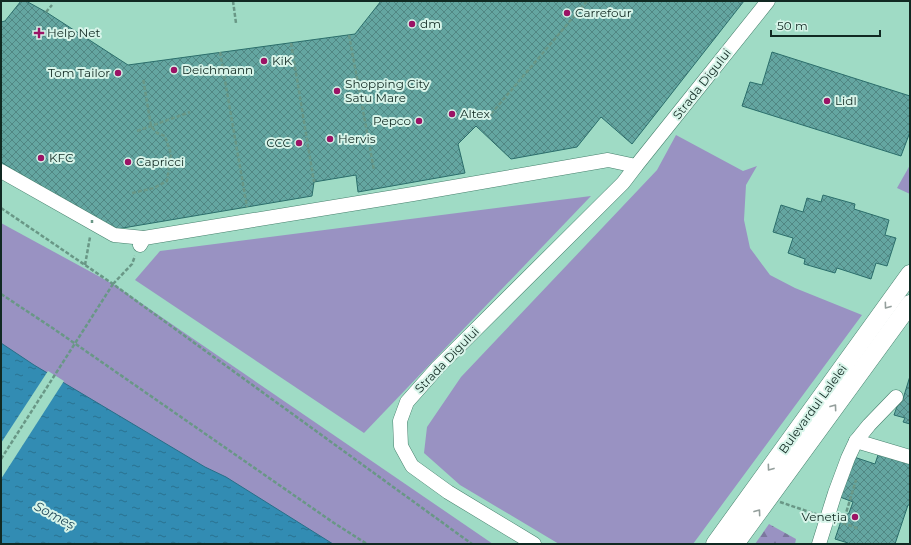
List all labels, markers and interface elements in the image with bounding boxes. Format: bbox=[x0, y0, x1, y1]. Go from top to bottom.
place label: Carrefour bbox=[575, 5, 632, 20]
marker: Carrefour bbox=[562, 8, 572, 18]
scale bar bbox=[771, 12, 880, 38]
place label: dm bbox=[420, 16, 441, 31]
text: 50 m bbox=[777, 18, 808, 33]
marker: dm bbox=[407, 19, 417, 29]
place label: Help Net bbox=[47, 25, 101, 40]
marker: Help Net bbox=[34, 28, 44, 38]
street label: Strada Digului bbox=[669, 45, 734, 122]
place label: KiK bbox=[272, 53, 293, 68]
marker: KiK bbox=[259, 56, 269, 66]
place label: Deichmann bbox=[182, 62, 253, 77]
place label: Tom Tailor bbox=[48, 65, 110, 80]
marker: Deichmann bbox=[169, 65, 179, 75]
marker: Tom Tailor bbox=[113, 68, 123, 78]
place label: Shopping City Satu Mare bbox=[345, 76, 430, 105]
marker: Shopping City Satu Mare bbox=[332, 86, 342, 96]
place label: Lidl bbox=[835, 93, 857, 108]
marker: Lidl bbox=[822, 96, 832, 106]
place label: Altex bbox=[460, 106, 490, 121]
marker: Altex bbox=[447, 109, 457, 119]
place label: Pepco bbox=[373, 113, 411, 128]
marker: Pepco bbox=[414, 116, 424, 126]
place label: Hervis bbox=[338, 131, 376, 146]
marker: Hervis bbox=[325, 134, 335, 144]
place label: CCC bbox=[266, 135, 291, 150]
marker: CCC bbox=[294, 138, 304, 148]
place label: KFC bbox=[49, 150, 74, 165]
marker: KFC bbox=[36, 153, 46, 163]
place label: Capricci bbox=[136, 154, 184, 169]
marker: Capricci bbox=[123, 157, 133, 167]
one-way arrow bbox=[884, 302, 892, 309]
street label: Strada Digului bbox=[411, 324, 482, 396]
street label: Bulevardul Lalelei bbox=[775, 361, 850, 456]
one-way arrow bbox=[829, 405, 836, 412]
one-way arrow bbox=[767, 464, 775, 471]
water label: Someș bbox=[31, 498, 79, 534]
place label: Veneția bbox=[801, 509, 847, 524]
one-way arrow bbox=[753, 510, 760, 517]
marker: Veneția bbox=[850, 512, 860, 522]

